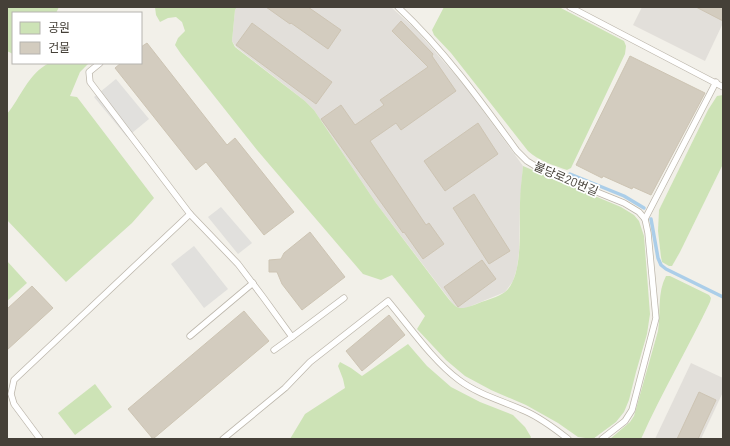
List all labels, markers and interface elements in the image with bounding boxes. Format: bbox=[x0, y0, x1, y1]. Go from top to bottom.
legend bbox=[12, 12, 142, 64]
text: 공원 bbox=[48, 20, 70, 34]
text: 건물 bbox=[48, 40, 70, 54]
street label: 불당로20번길 bbox=[532, 158, 601, 198]

